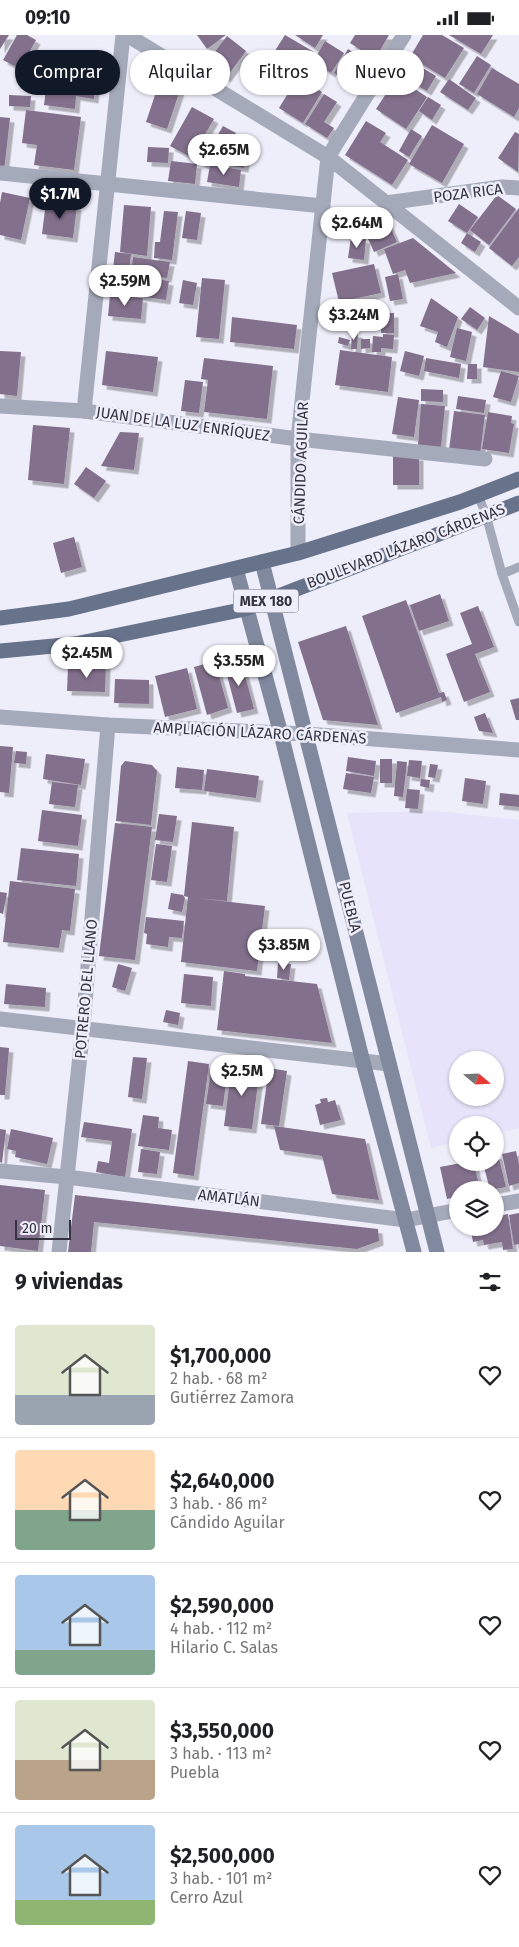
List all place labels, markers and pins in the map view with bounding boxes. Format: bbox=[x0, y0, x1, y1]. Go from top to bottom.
pin: $2.65M bbox=[183, 133, 265, 176]
pin: $1.7M bbox=[25, 177, 95, 220]
pin: $2.64M bbox=[316, 207, 398, 249]
pin: $2.59M bbox=[84, 265, 166, 307]
pin: $3.24M bbox=[313, 299, 395, 341]
pin: $2.45M bbox=[46, 637, 128, 679]
pin: $3.55M bbox=[198, 645, 280, 687]
pin: $3.85M bbox=[243, 929, 325, 971]
pin: $2.5M bbox=[207, 1055, 277, 1097]

